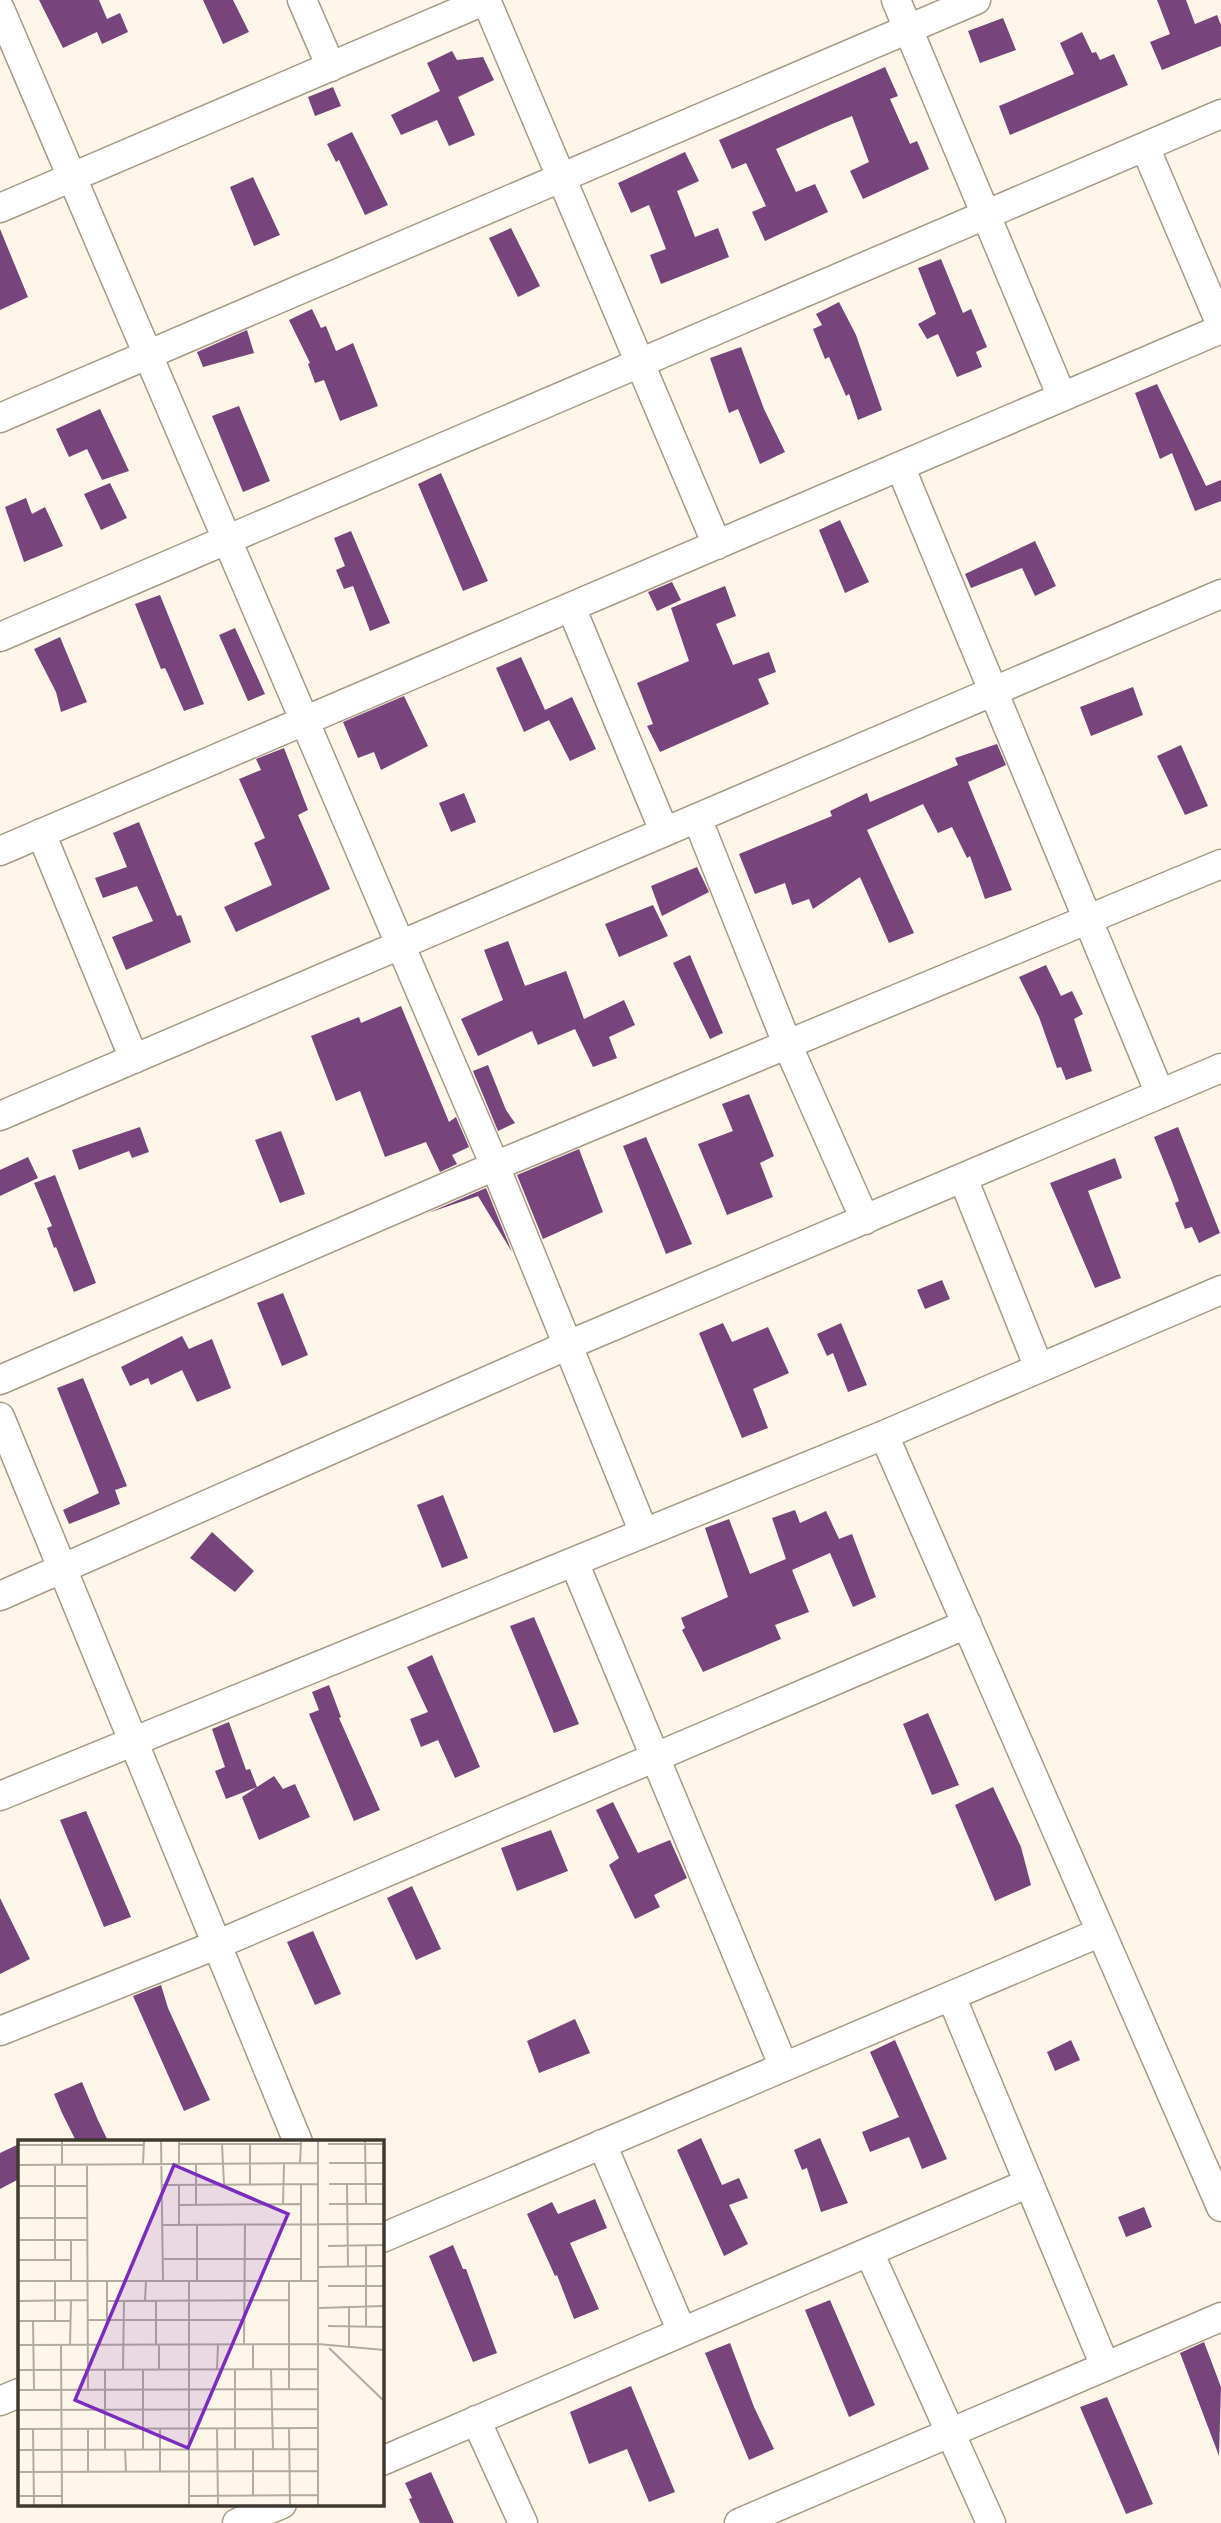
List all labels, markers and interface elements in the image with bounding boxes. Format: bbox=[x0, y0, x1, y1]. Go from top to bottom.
inset map bbox=[18, 2140, 383, 2506]

